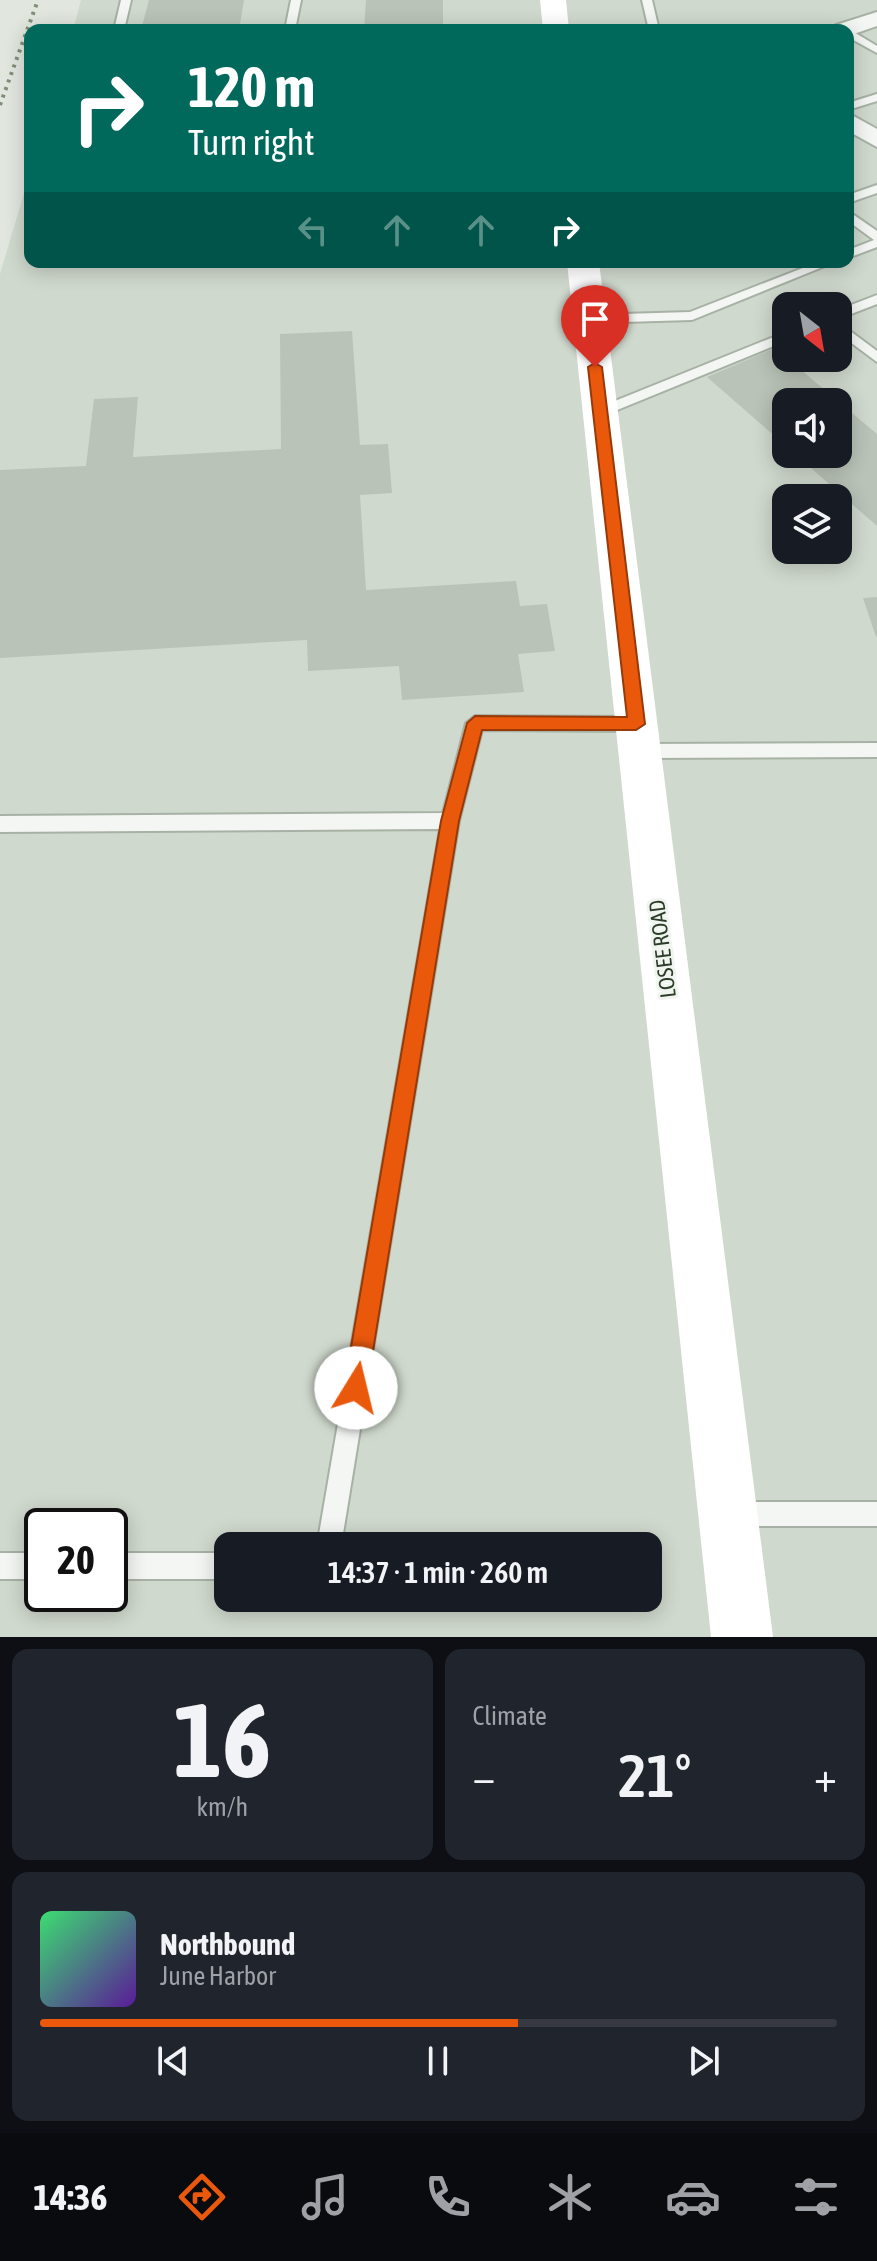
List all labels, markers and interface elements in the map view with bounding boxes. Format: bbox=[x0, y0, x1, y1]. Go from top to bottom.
text: 120 m bbox=[188, 55, 315, 119]
icon: right bbox=[56, 56, 160, 160]
text: Turn right bbox=[188, 121, 315, 163]
icon: left bbox=[291, 208, 335, 252]
icon: ahead bbox=[375, 208, 419, 252]
icon: ahead bbox=[459, 208, 503, 252]
icon: right bbox=[543, 208, 587, 252]
pin bbox=[561, 285, 629, 367]
north arrow bbox=[772, 292, 852, 372]
map controls bbox=[772, 292, 852, 564]
icon: arrive bbox=[573, 297, 617, 341]
button: sound bbox=[772, 388, 852, 468]
button: layers bbox=[772, 484, 852, 564]
street label: LOSEE ROAD bbox=[643, 898, 681, 1000]
position arrow bbox=[314, 1346, 398, 1430]
speed limit sign: 20 bbox=[24, 1508, 128, 1612]
text: 14:37 · 1 min · 260 m bbox=[328, 1555, 548, 1589]
text: 16 bbox=[173, 1680, 271, 1799]
text: Climate bbox=[473, 1701, 547, 1731]
text: 21° bbox=[618, 1741, 691, 1810]
text: − bbox=[473, 1751, 495, 1801]
text: + bbox=[814, 1751, 837, 1801]
text: km/h bbox=[196, 1792, 248, 1822]
text: Northbound bbox=[160, 1927, 295, 1961]
text: June Harbor bbox=[160, 1961, 276, 1991]
icon: previous bbox=[151, 2039, 195, 2083]
icon: pause bbox=[416, 2039, 460, 2083]
icon: next bbox=[682, 2039, 726, 2083]
icon: directions bbox=[174, 2169, 230, 2225]
icon: music bbox=[297, 2169, 353, 2225]
icon: phone bbox=[420, 2169, 476, 2225]
icon: climate bbox=[542, 2169, 598, 2225]
icon: car bbox=[665, 2169, 721, 2225]
icon: filters bbox=[788, 2169, 844, 2225]
text: 14:36 bbox=[33, 2176, 107, 2218]

